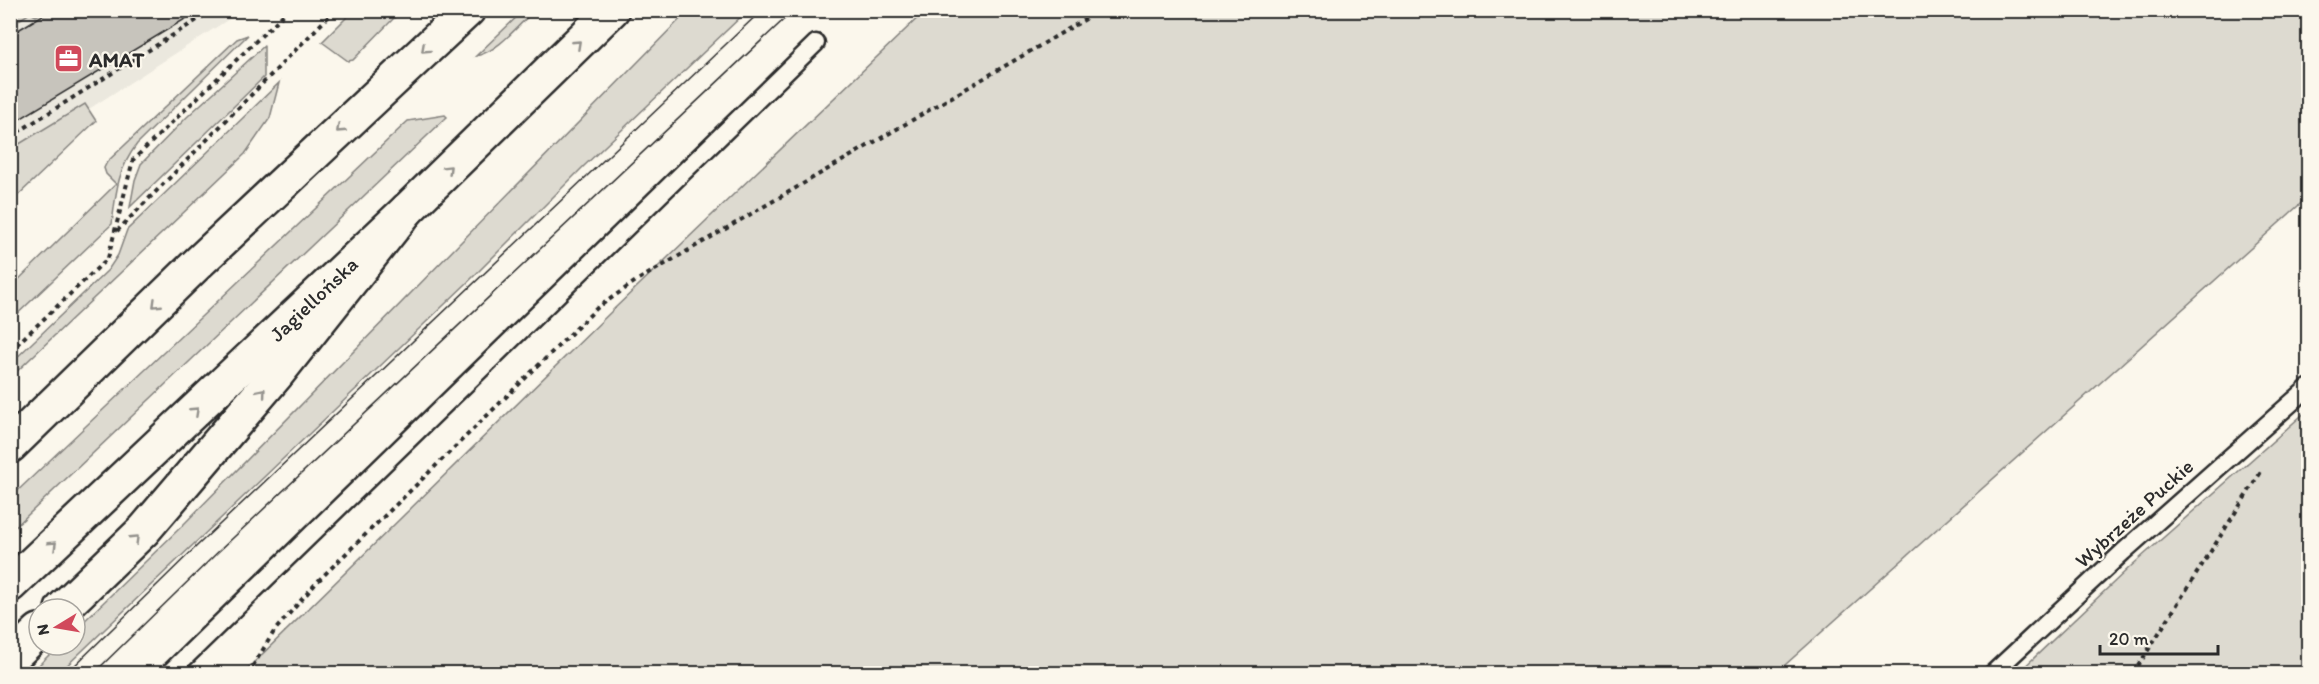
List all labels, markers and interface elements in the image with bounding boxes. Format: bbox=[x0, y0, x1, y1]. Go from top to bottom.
one-way arrow bbox=[570, 40, 581, 51]
one-way arrow bbox=[421, 42, 432, 53]
office icon: AMAT bbox=[52, 43, 84, 75]
place label: AMAT bbox=[88, 47, 144, 72]
one-way arrow bbox=[336, 121, 347, 132]
one-way arrow bbox=[441, 166, 452, 177]
street label: Jagiellońska bbox=[264, 251, 362, 346]
one-way arrow bbox=[152, 297, 163, 308]
one-way arrow bbox=[255, 388, 266, 399]
one-way arrow bbox=[187, 407, 198, 418]
street label: Wybrzeże Puckie bbox=[2070, 453, 2198, 573]
one-way arrow bbox=[127, 536, 138, 547]
one-way arrow bbox=[46, 541, 57, 552]
north arrow bbox=[27, 597, 87, 657]
scale bar bbox=[2100, 618, 2218, 656]
text: N bbox=[32, 623, 53, 637]
text: 20 m bbox=[2109, 628, 2149, 650]

